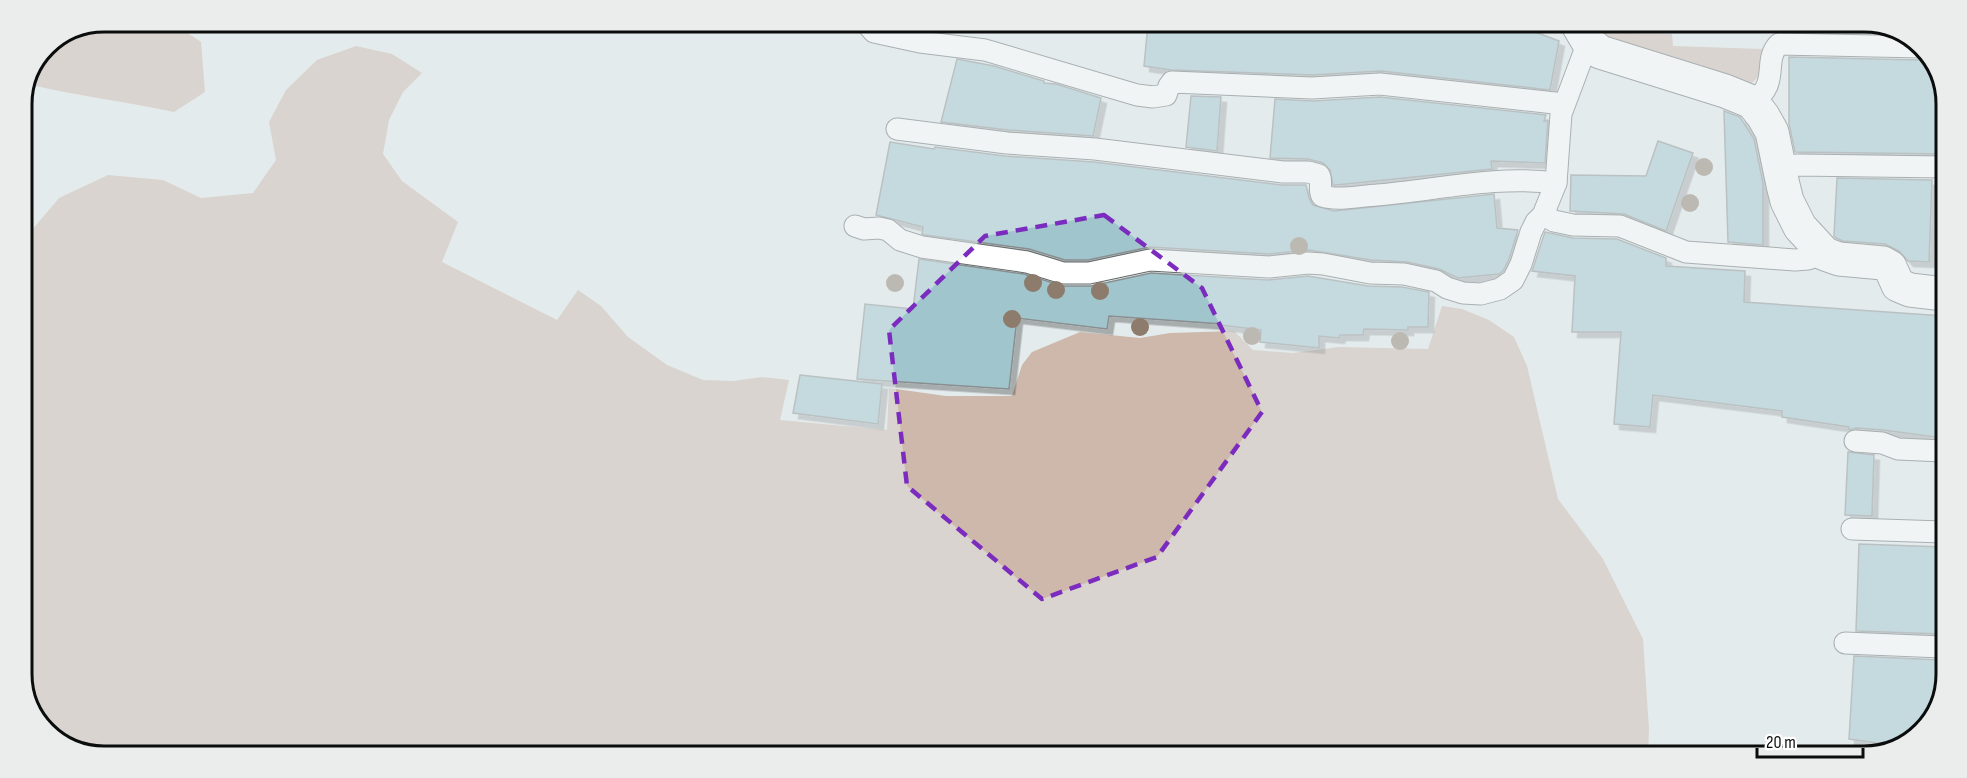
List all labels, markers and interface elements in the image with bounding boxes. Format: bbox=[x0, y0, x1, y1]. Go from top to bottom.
scale bar bbox=[1757, 721, 1864, 759]
text: 20 m bbox=[1766, 732, 1796, 753]

